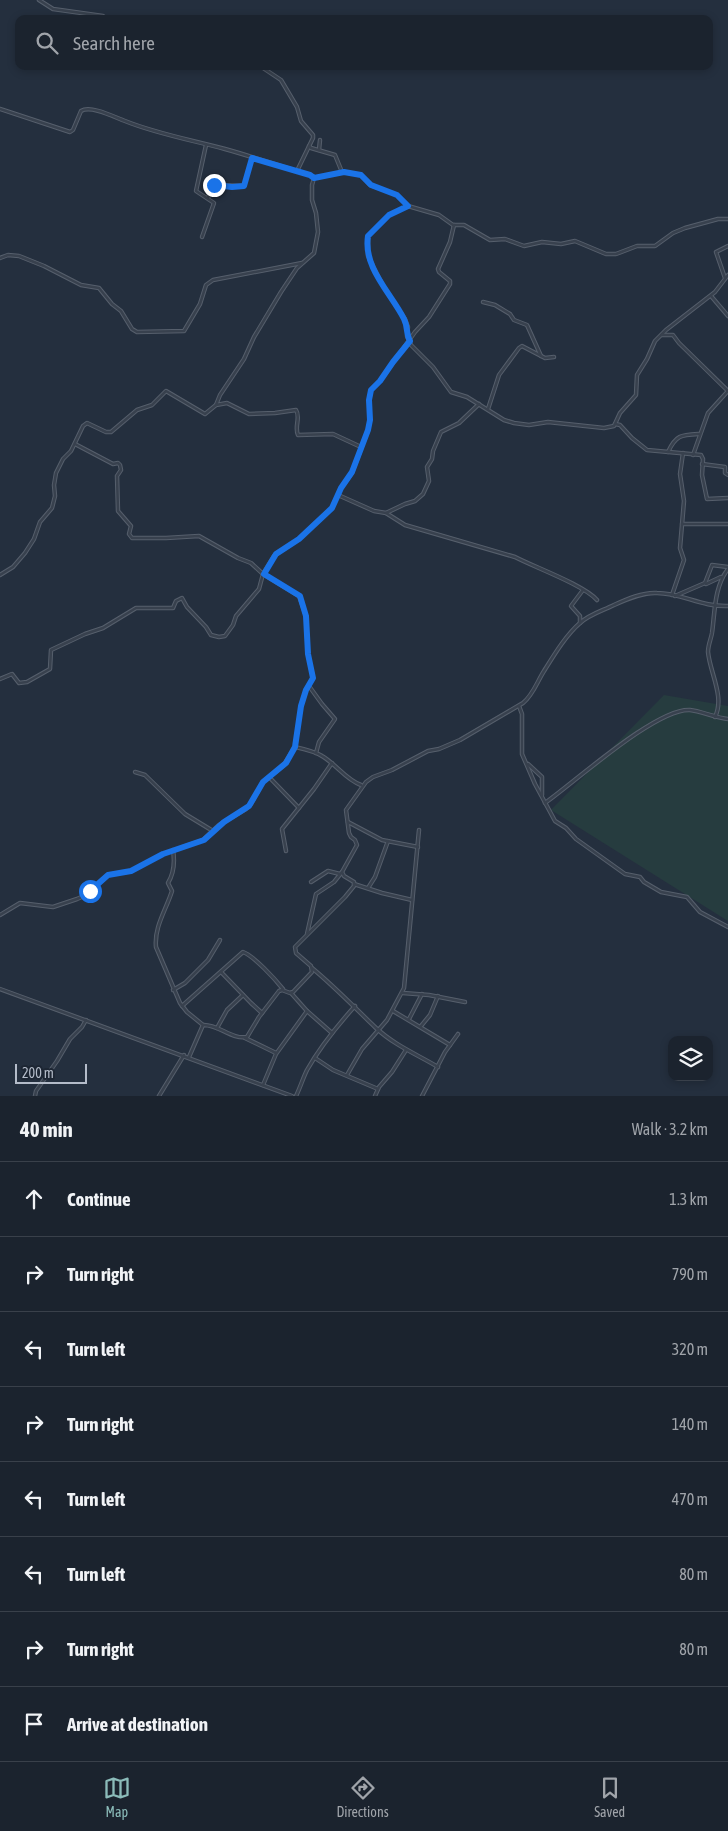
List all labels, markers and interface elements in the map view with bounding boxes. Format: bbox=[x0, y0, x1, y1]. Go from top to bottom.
search box bbox=[15, 15, 713, 70]
icon: search bbox=[33, 29, 61, 57]
text: Search here bbox=[73, 32, 155, 54]
route end bbox=[203, 174, 226, 197]
route start bbox=[79, 880, 102, 903]
map controls bbox=[668, 1036, 713, 1081]
button: layers bbox=[668, 1036, 713, 1081]
scale bar bbox=[15, 1061, 88, 1084]
text: 200 m bbox=[22, 1065, 54, 1081]
text: 40 min bbox=[20, 1117, 73, 1141]
text: Walk · 3.2 km bbox=[632, 1120, 708, 1138]
icon: ahead bbox=[20, 1185, 48, 1213]
text: Continue bbox=[67, 1188, 131, 1210]
text: 1.3 km bbox=[669, 1190, 708, 1208]
icon: right bbox=[20, 1260, 48, 1288]
text: Turn right bbox=[67, 1263, 134, 1285]
text: 790 m bbox=[672, 1265, 708, 1283]
icon: left bbox=[20, 1335, 48, 1363]
text: Turn left bbox=[67, 1338, 125, 1360]
text: 320 m bbox=[672, 1340, 708, 1358]
icon: right bbox=[20, 1410, 48, 1438]
text: Turn right bbox=[67, 1413, 134, 1435]
text: 140 m bbox=[672, 1415, 708, 1433]
icon: left bbox=[20, 1485, 48, 1513]
text: Turn left bbox=[67, 1488, 125, 1510]
text: 470 m bbox=[672, 1490, 708, 1508]
icon: left bbox=[20, 1560, 48, 1588]
text: Turn left bbox=[67, 1563, 125, 1585]
text: 80 m bbox=[679, 1565, 708, 1583]
icon: right bbox=[20, 1635, 48, 1663]
text: Turn right bbox=[67, 1638, 134, 1660]
text: 80 m bbox=[679, 1640, 708, 1658]
icon: arrive bbox=[20, 1710, 48, 1738]
text: Arrive at destination bbox=[67, 1713, 208, 1735]
tab: Map bbox=[103, 1774, 131, 1820]
tab: Directions bbox=[336, 1774, 389, 1820]
tab: Saved bbox=[594, 1774, 625, 1820]

